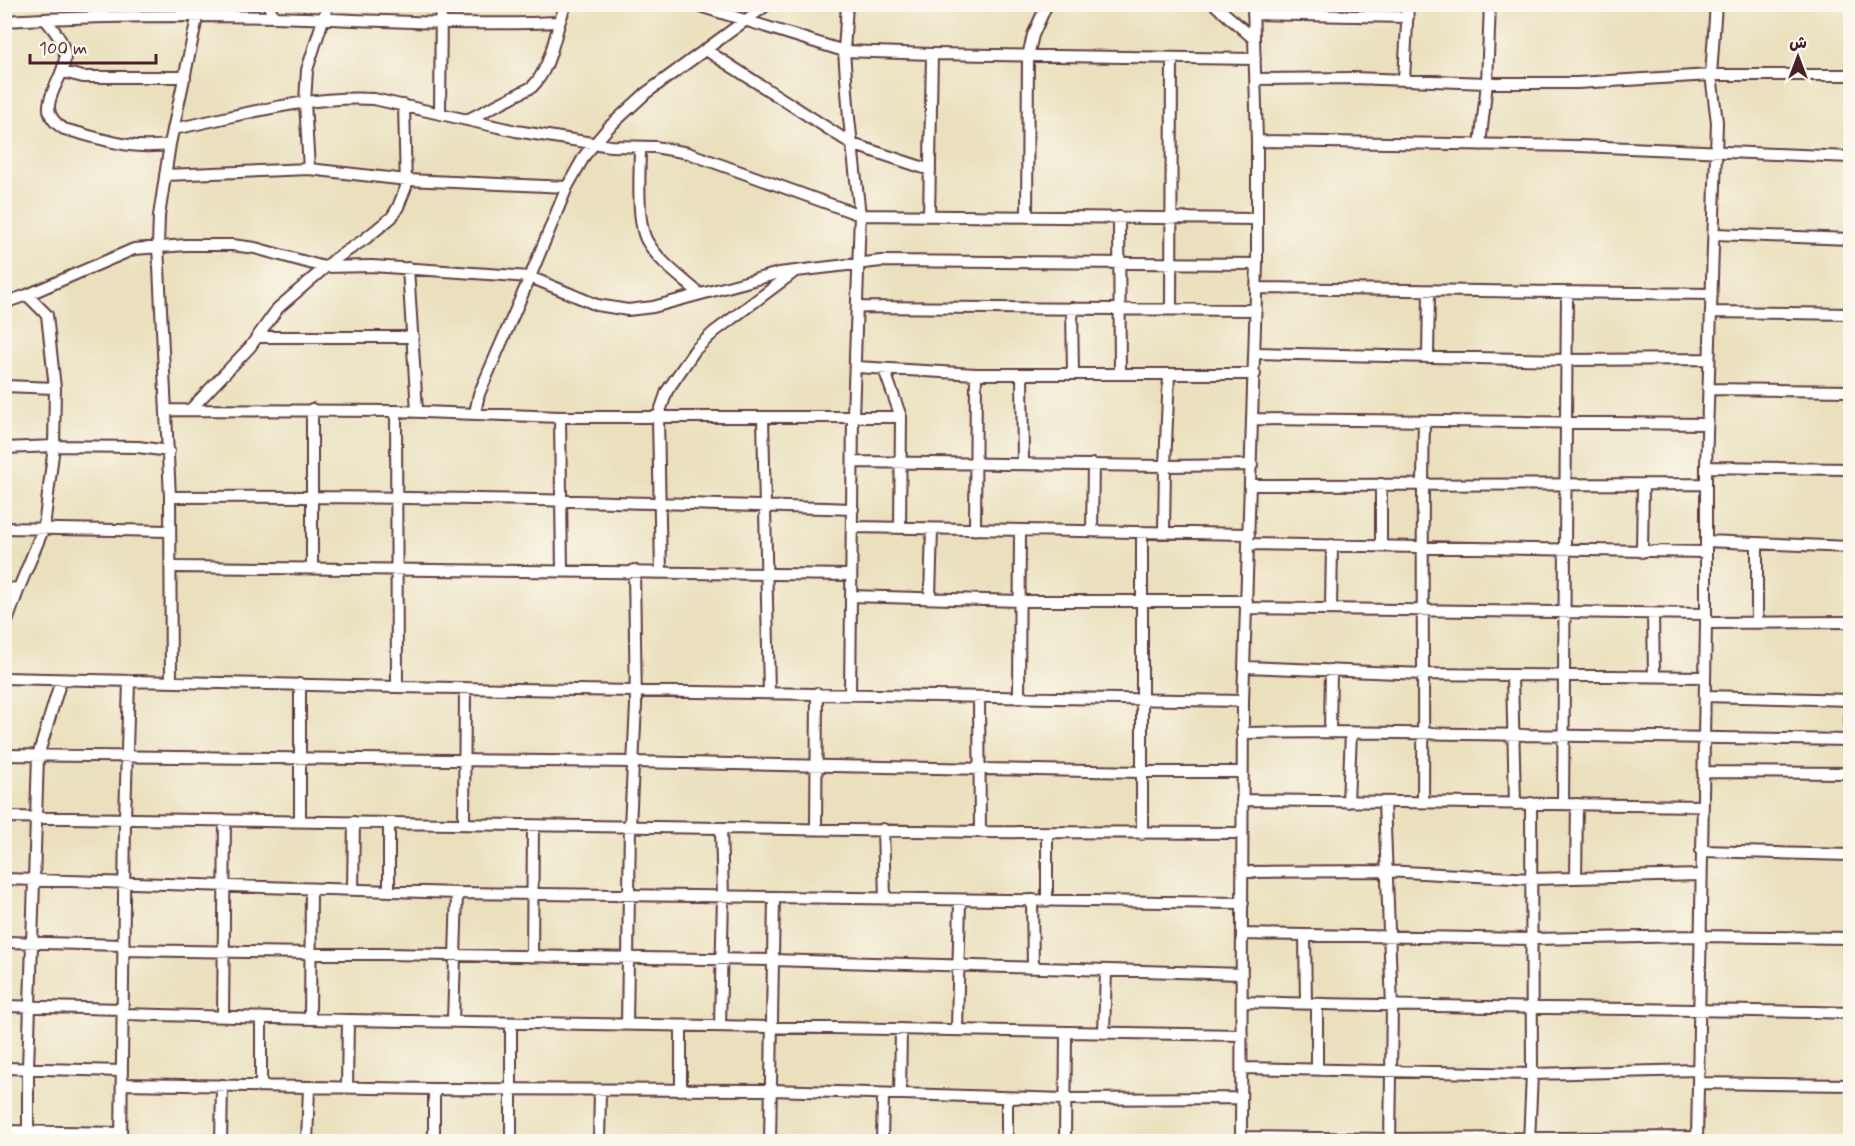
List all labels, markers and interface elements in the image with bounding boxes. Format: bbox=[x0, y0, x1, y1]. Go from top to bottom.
scale bar bbox=[30, 27, 156, 65]
north arrow bbox=[1768, 27, 1828, 87]
text: ش bbox=[1789, 33, 1807, 54]
text: 100 m bbox=[39, 37, 87, 61]

